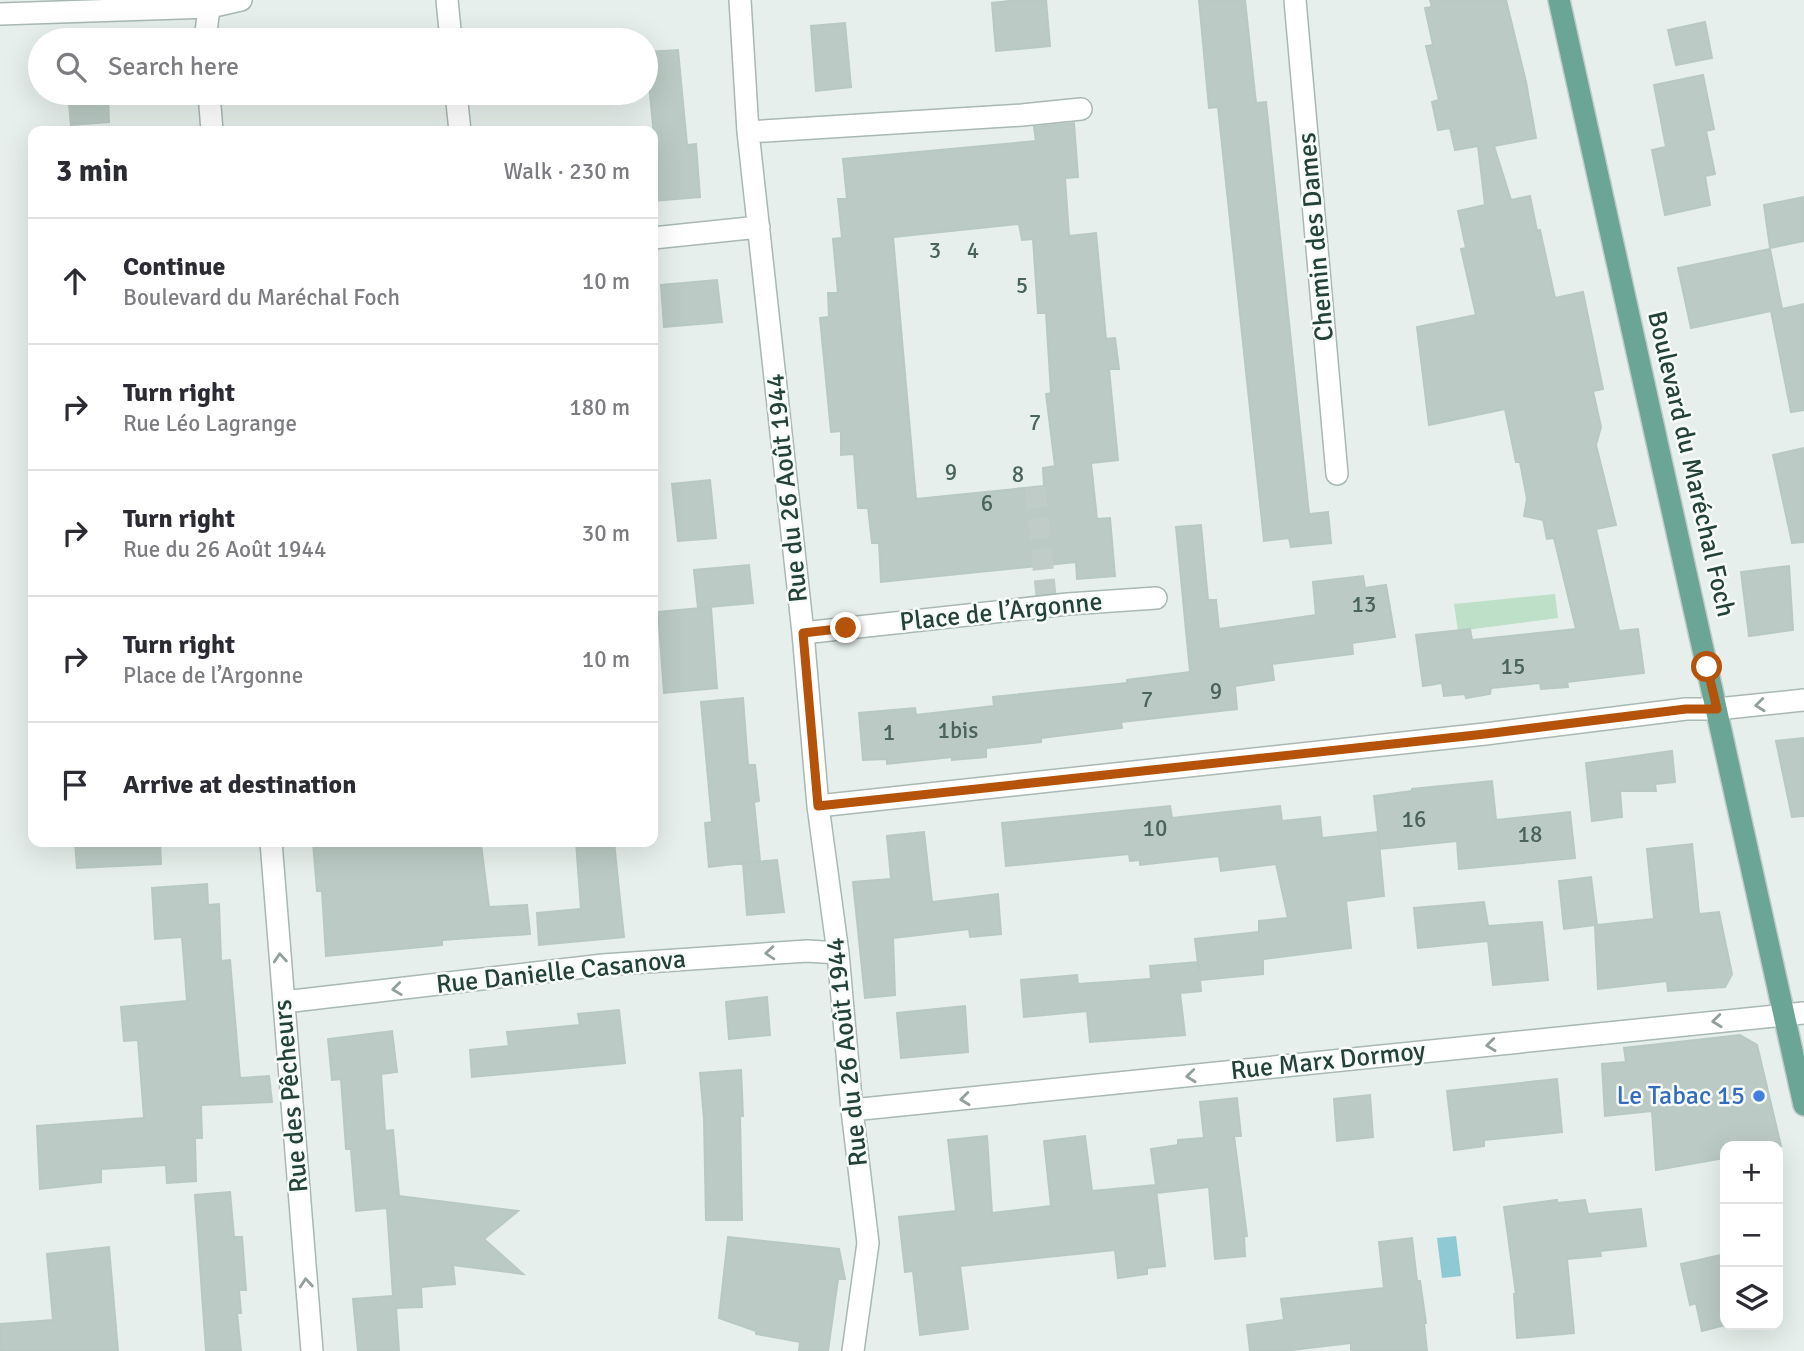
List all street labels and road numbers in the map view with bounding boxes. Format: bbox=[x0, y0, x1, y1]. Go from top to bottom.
street label: Chemin des Dames bbox=[1291, 131, 1341, 343]
street label: Boulevard du Maréchal Foch bbox=[1640, 308, 1742, 620]
street label: Rue du 26 Août 1944 bbox=[759, 372, 815, 604]
street label: Place de l’Argonne bbox=[898, 585, 1104, 639]
street label: Rue du 26 Août 1944 bbox=[819, 936, 875, 1168]
street label: Rue Danielle Casanova bbox=[434, 943, 688, 1001]
street label: Rue des Pêcheurs bbox=[267, 998, 315, 1194]
street label: Rue Marx Dormoy bbox=[1229, 1035, 1427, 1087]

